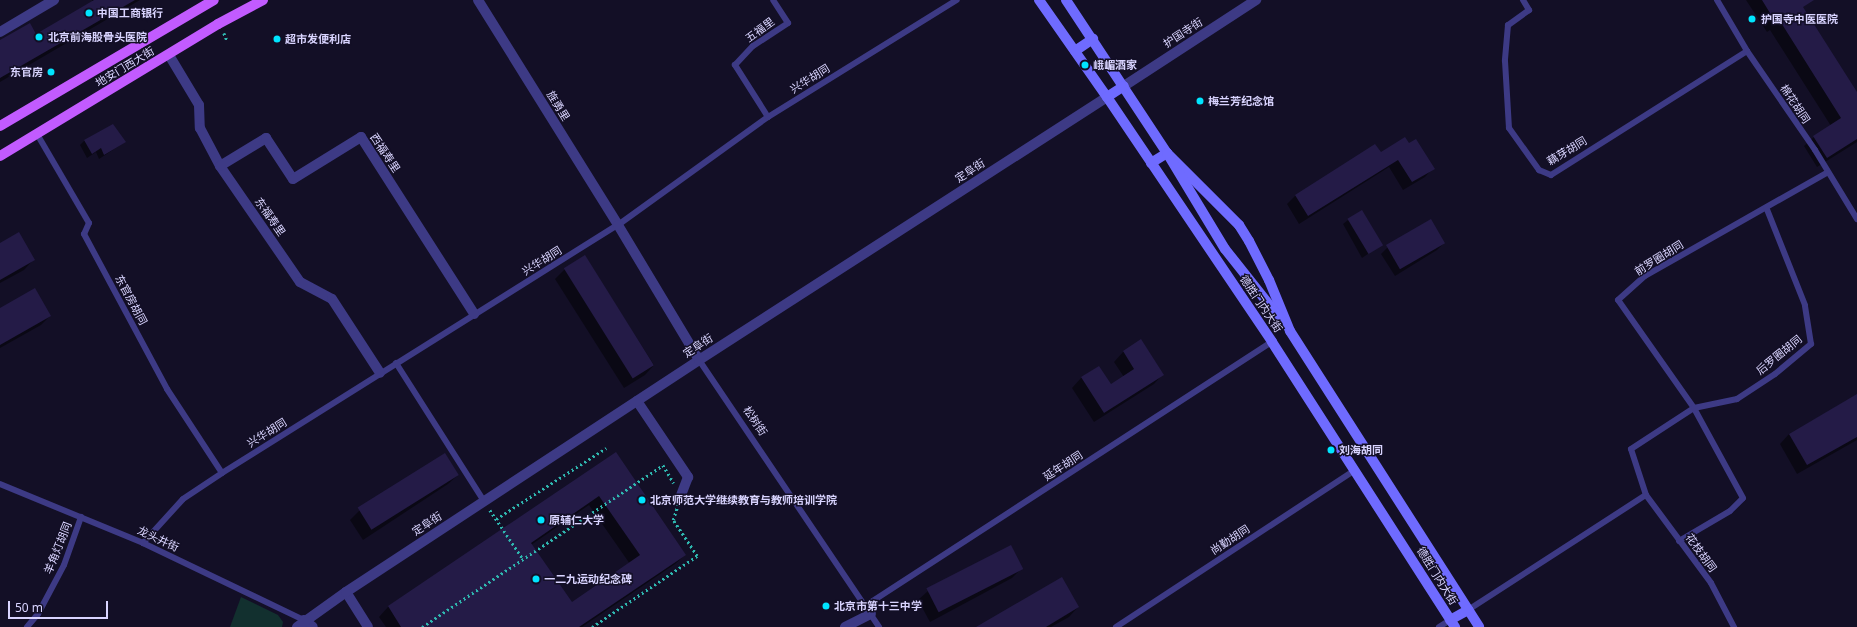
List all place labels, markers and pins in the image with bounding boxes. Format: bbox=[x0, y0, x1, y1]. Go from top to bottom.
place label: 中国工商银行 bbox=[97, 6, 163, 20]
marker: 中国工商银行 bbox=[84, 8, 94, 18]
place label: 护国寺中医医院 bbox=[1761, 12, 1838, 26]
marker: 护国寺中医医院 bbox=[1746, 13, 1758, 25]
place label: 北京前海股骨头医院 bbox=[48, 30, 147, 44]
marker: 北京前海股骨头医院 bbox=[33, 31, 45, 43]
place label: 超市发便利店 bbox=[285, 32, 351, 46]
marker: 超市发便利店 bbox=[272, 34, 282, 44]
place label: 峨嵋酒家 bbox=[1093, 58, 1137, 72]
marker: 峨嵋酒家 bbox=[1080, 60, 1090, 70]
place label: 东官房 bbox=[10, 65, 43, 79]
marker: 东官房 bbox=[46, 67, 56, 77]
place label: 梅兰芳纪念馆 bbox=[1208, 94, 1274, 108]
marker: 梅兰芳纪念馆 bbox=[1195, 96, 1205, 106]
place label: 刘海胡同 bbox=[1339, 443, 1383, 457]
marker: 刘海胡同 bbox=[1326, 445, 1336, 455]
place label: 北京师范大学继续教育与教师培训学院 bbox=[650, 493, 837, 507]
marker: 北京师范大学继续教育与教师培训学院 bbox=[637, 495, 647, 505]
place label: 原辅仁大学 bbox=[549, 513, 604, 527]
marker: 原辅仁大学 bbox=[536, 515, 546, 525]
place label: 一二九运动纪念碑 bbox=[544, 572, 632, 586]
marker: 一二九运动纪念碑 bbox=[531, 574, 541, 584]
place label: 北京市第十三中学 bbox=[834, 599, 922, 613]
marker: 北京市第十三中学 bbox=[821, 601, 831, 611]

